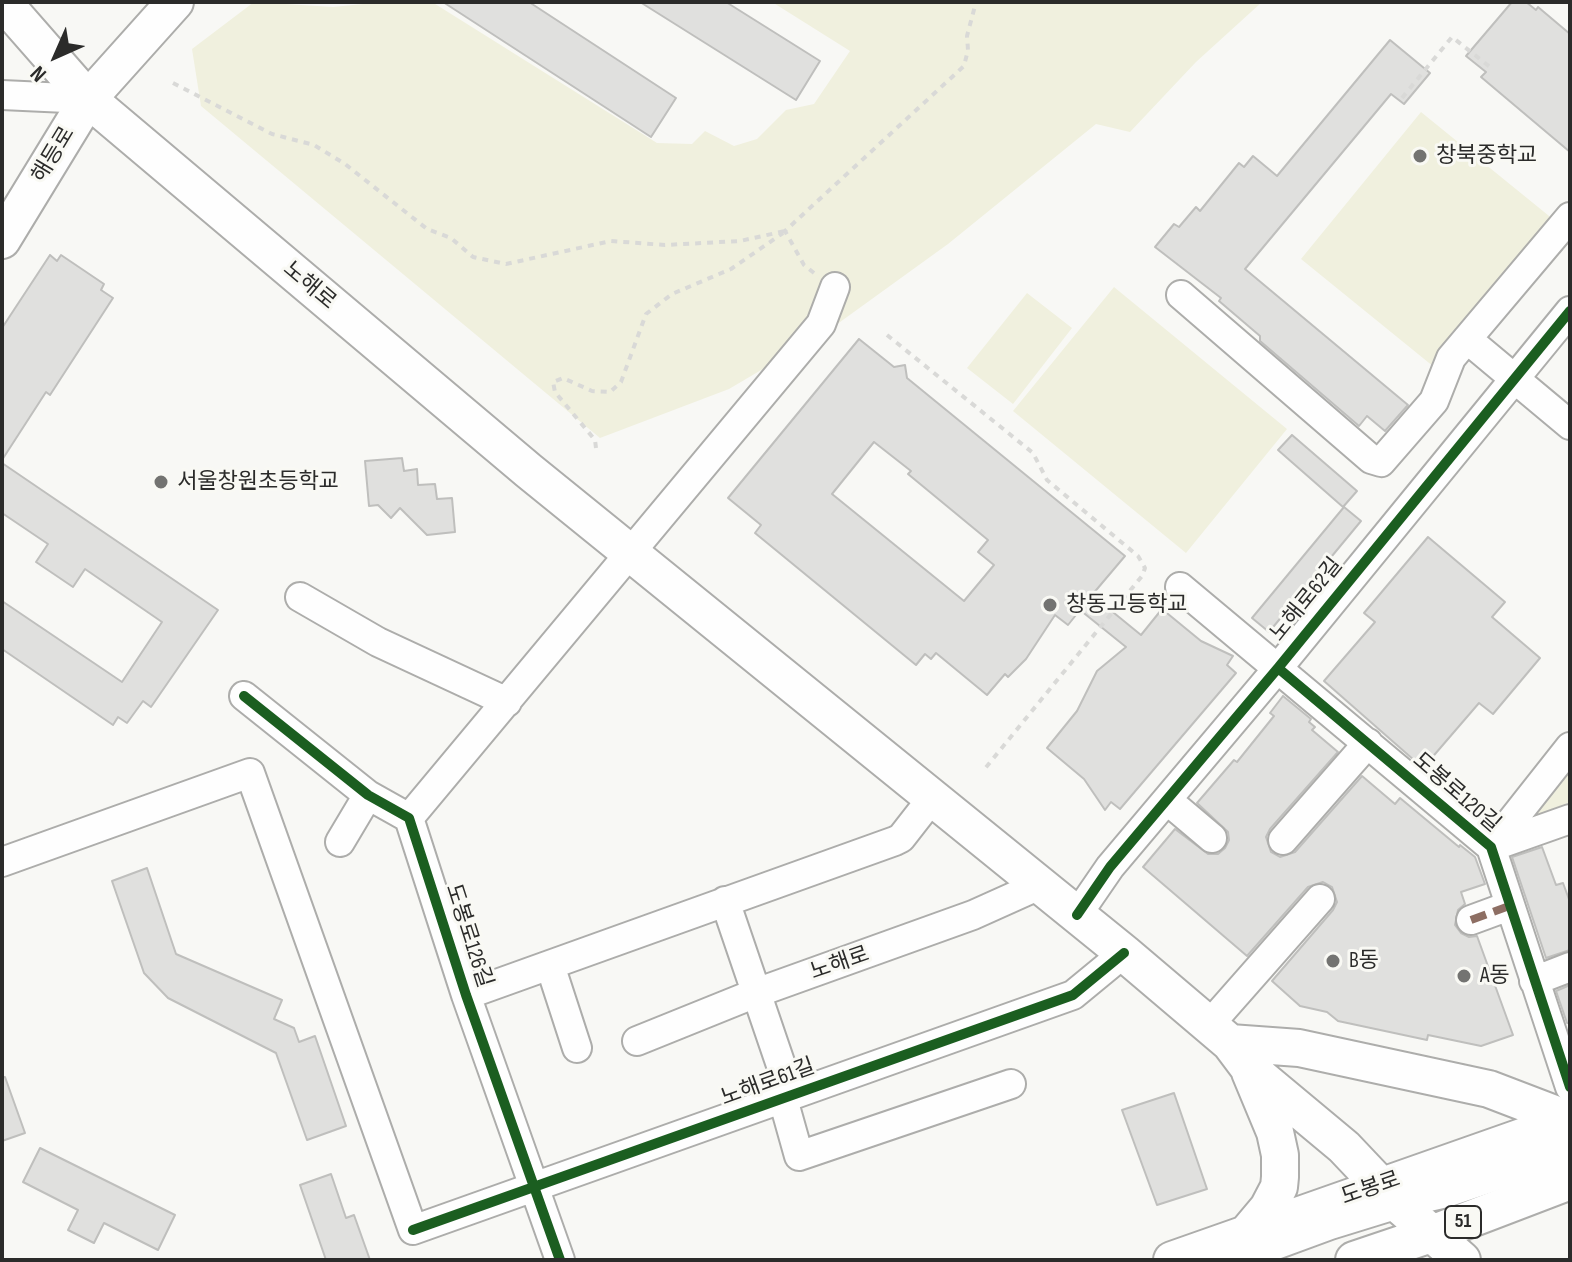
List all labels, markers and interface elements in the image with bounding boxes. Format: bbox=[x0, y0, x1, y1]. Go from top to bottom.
north arrow bbox=[16, 16, 96, 96]
text: N bbox=[25, 60, 52, 87]
street label: 해등로 bbox=[27, 122, 81, 188]
place label: 창북중학교 bbox=[1436, 143, 1537, 169]
marker: 창북중학교 bbox=[1411, 147, 1429, 165]
street label: 노해로 bbox=[277, 256, 341, 316]
place label: 서울창원초등학교 bbox=[177, 469, 339, 495]
marker: 서울창원초등학교 bbox=[152, 473, 170, 491]
street label: 노해로62길 bbox=[1265, 553, 1349, 647]
place label: 창동고등학교 bbox=[1066, 592, 1187, 618]
marker: 창동고등학교 bbox=[1041, 596, 1059, 614]
street label: 도봉로120길 bbox=[1407, 748, 1505, 838]
street label: 도봉로126길 bbox=[439, 881, 497, 991]
street label: 노해로 bbox=[807, 942, 873, 986]
place label: B동 bbox=[1349, 948, 1379, 974]
marker: B동 bbox=[1324, 952, 1342, 970]
place label: A동 bbox=[1480, 963, 1510, 989]
marker: A동 bbox=[1455, 967, 1473, 985]
street label: 노해로61길 bbox=[717, 1054, 819, 1112]
street label: 도봉로 bbox=[1338, 1167, 1404, 1211]
road number: 51 bbox=[1445, 1206, 1481, 1238]

